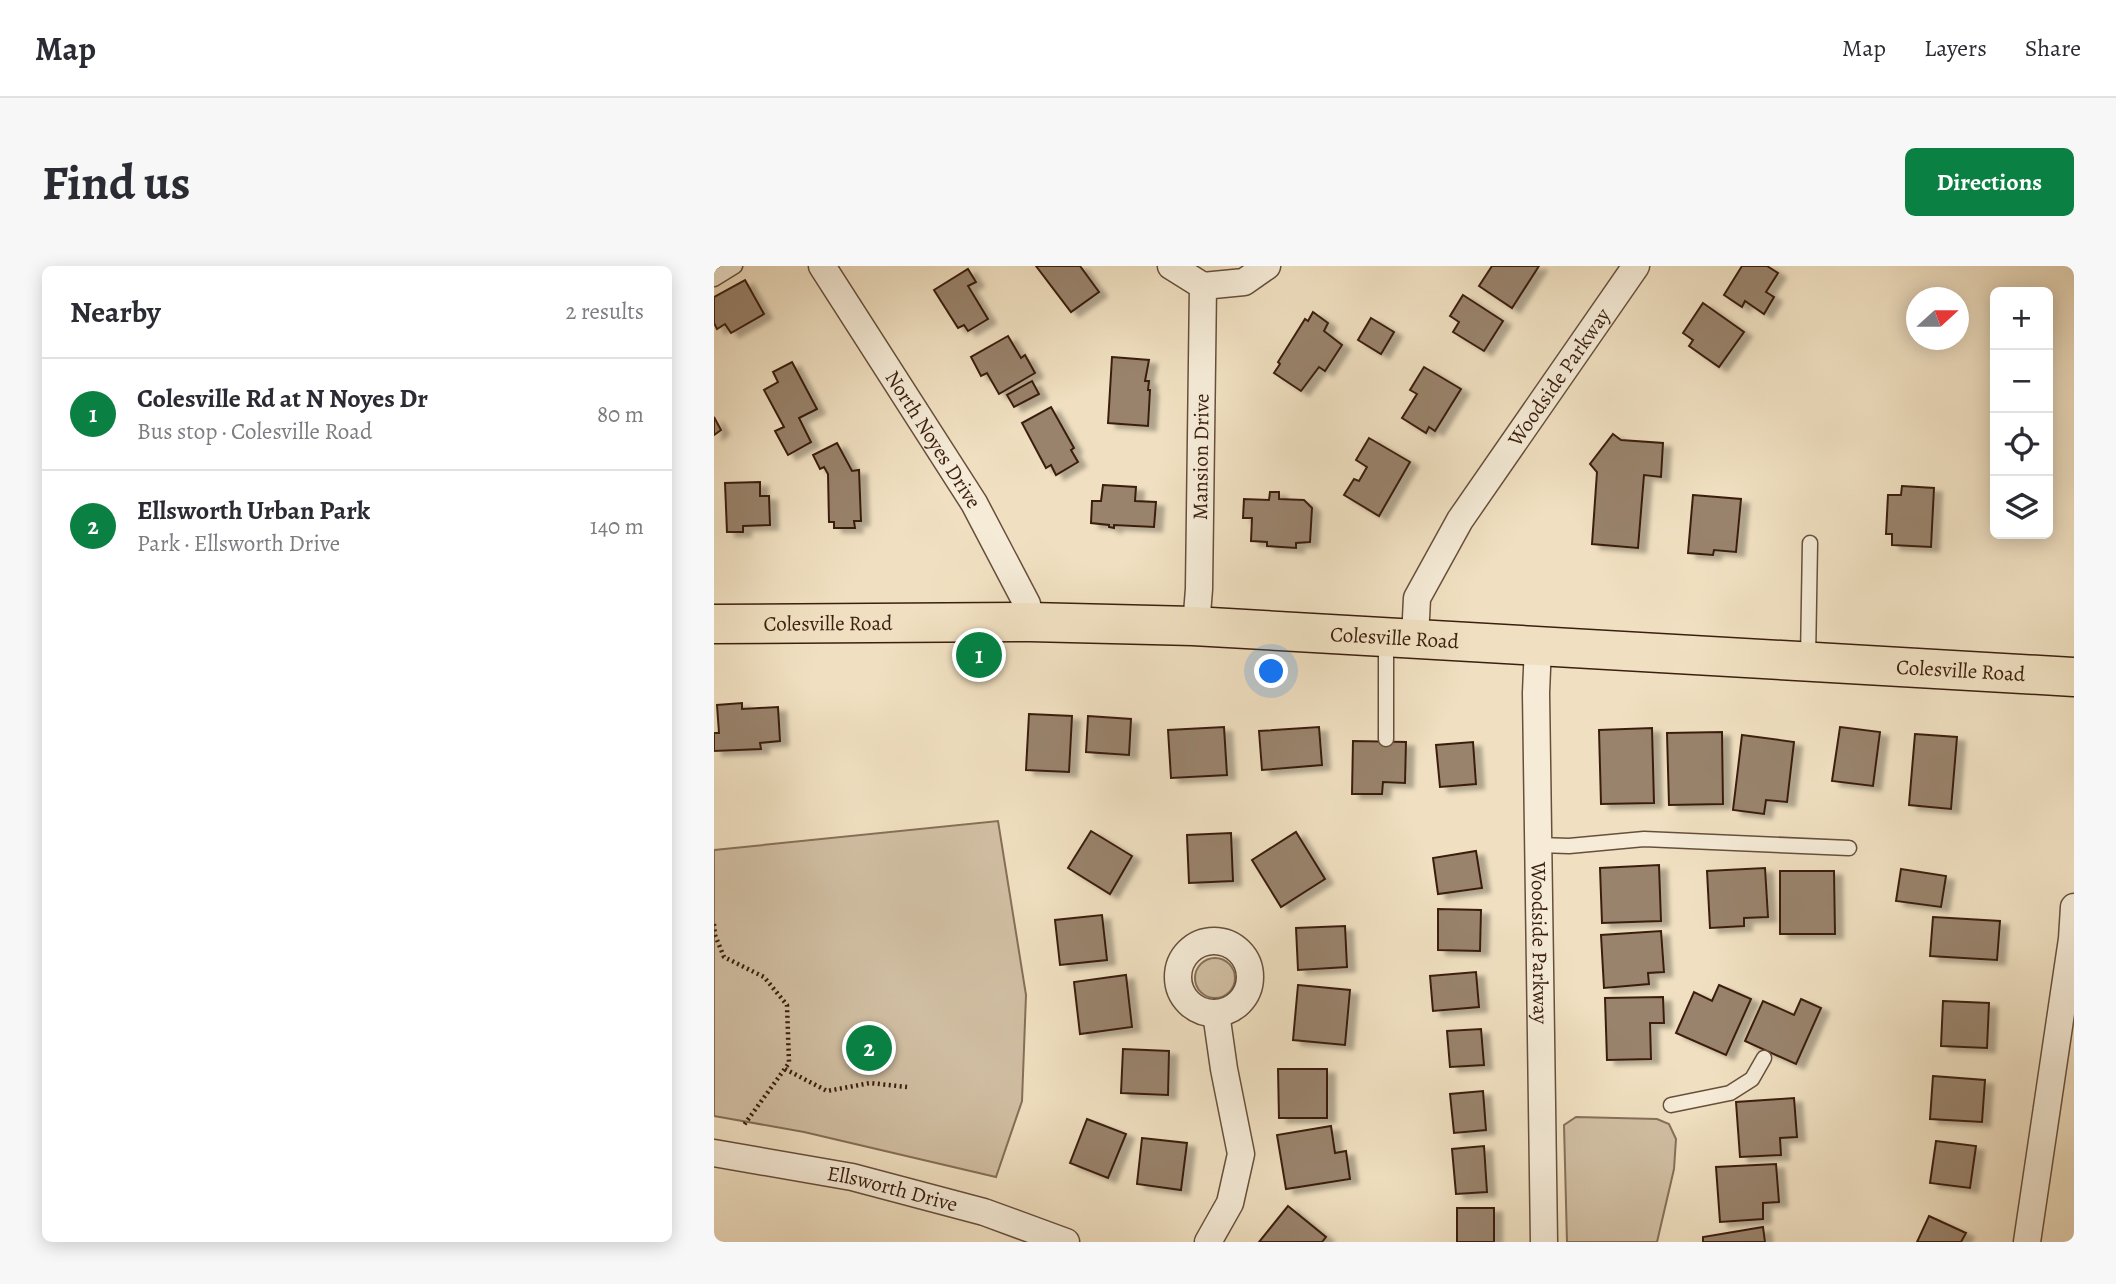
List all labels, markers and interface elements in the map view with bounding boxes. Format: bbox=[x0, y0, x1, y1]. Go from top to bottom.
text: Map bbox=[35, 26, 96, 71]
text: Map bbox=[1842, 32, 1886, 64]
text: Layers bbox=[1924, 32, 1987, 64]
text: Share bbox=[2025, 32, 2081, 64]
button: Directions bbox=[1905, 148, 2074, 216]
text: Find us bbox=[42, 149, 190, 216]
north arrow bbox=[1906, 287, 1969, 350]
map controls bbox=[1990, 287, 2053, 539]
button: + bbox=[1990, 287, 2053, 350]
text: Nearby bbox=[70, 292, 161, 332]
text: 2 results bbox=[566, 296, 644, 327]
street label: Woodside Parkway bbox=[1501, 302, 1617, 453]
button: − bbox=[1990, 350, 2053, 413]
street label: North Noyes Drive bbox=[879, 365, 988, 514]
text: Colesville Rd at N Noyes Dr bbox=[137, 381, 428, 416]
street label: Mansion Drive bbox=[1186, 393, 1216, 520]
text: 1 bbox=[89, 399, 97, 430]
text: 80 m bbox=[597, 399, 644, 430]
button: locate bbox=[1990, 413, 2053, 476]
text: Bus stop · Colesville Road bbox=[137, 416, 372, 447]
button: layers bbox=[1990, 476, 2053, 539]
text: Ellsworth Urban Park bbox=[137, 493, 370, 528]
text: 2 bbox=[87, 511, 99, 542]
text: 140 m bbox=[590, 511, 644, 542]
text: Park · Ellsworth Drive bbox=[137, 528, 340, 559]
street label: Colesville Road bbox=[763, 609, 893, 638]
street label: Colesville Road bbox=[1329, 620, 1461, 655]
pin: 1 bbox=[956, 629, 1002, 681]
street label: Colesville Road bbox=[1895, 653, 2027, 688]
your location bbox=[1254, 654, 1288, 688]
street label: Woodside Parkway bbox=[1524, 861, 1555, 1025]
pin: 2 bbox=[846, 1022, 892, 1074]
street label: Ellsworth Drive bbox=[825, 1159, 961, 1218]

